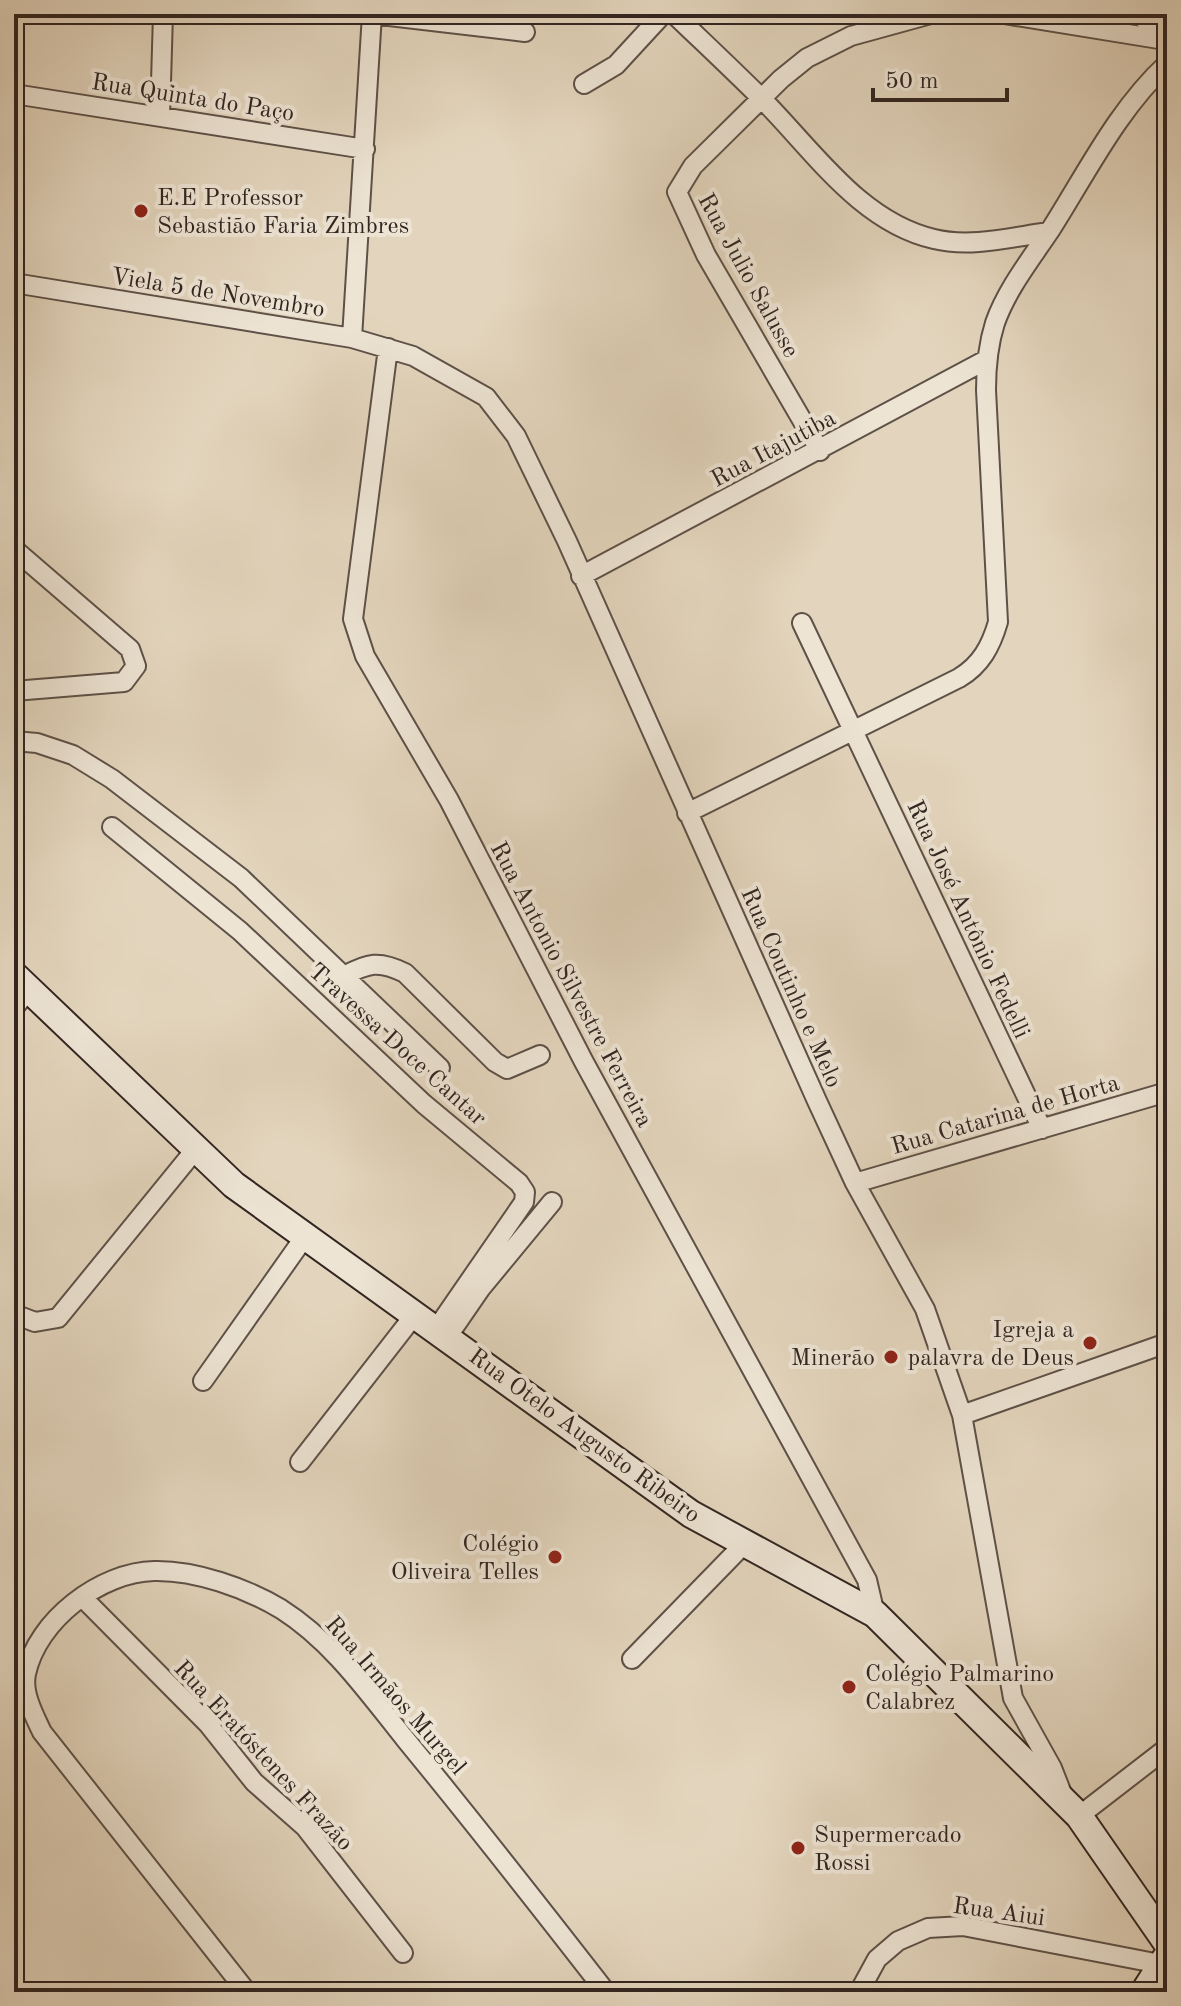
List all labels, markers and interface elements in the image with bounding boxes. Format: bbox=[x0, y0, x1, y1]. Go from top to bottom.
scale bar bbox=[873, 52, 1007, 102]
text: 50 m bbox=[885, 70, 939, 94]
street label: Rua Quinta do Paço bbox=[89, 71, 296, 127]
place label: E.E Professor Sebastião Faria Zimbres bbox=[157, 187, 409, 239]
street label: Rua Julio Salusse bbox=[692, 190, 802, 362]
marker: E.E Professor Sebastião Faria Zimbres bbox=[132, 202, 150, 220]
street label: Viela 5 de Novembro bbox=[109, 265, 326, 323]
street label: Rua Itajutiba bbox=[707, 407, 841, 493]
street label: Rua José Antônio Fedelli bbox=[901, 797, 1033, 1043]
street label: Rua Antonio Silvestre Ferreira bbox=[485, 838, 656, 1132]
street label: Rua Coutinho e Melo bbox=[735, 884, 845, 1091]
street label: Travessa Doce Cantar bbox=[303, 960, 490, 1131]
street label: Rua Catarina de Horta bbox=[889, 1072, 1122, 1160]
place label: Igreja a palavra de Deus bbox=[908, 1319, 1074, 1371]
marker: Igreja a palavra de Deus bbox=[1081, 1334, 1099, 1352]
street label: Rua Otelo Augusto Ribeiro bbox=[464, 1345, 704, 1528]
place label: Minerão bbox=[791, 1347, 875, 1371]
marker: Minerão bbox=[882, 1348, 900, 1366]
place label: Colégio Oliveira Telles bbox=[391, 1533, 539, 1585]
marker: Colégio Oliveira Telles bbox=[546, 1548, 564, 1566]
street label: Rua Irmãos Murgel bbox=[319, 1613, 470, 1780]
street label: Rua Eratóstenes Frazão bbox=[168, 1657, 357, 1856]
place label: Colégio Palmarino Calabrez bbox=[865, 1663, 1054, 1715]
marker: Colégio Palmarino Calabrez bbox=[840, 1678, 858, 1696]
place label: Supermercado Rossi bbox=[814, 1824, 962, 1876]
marker: Supermercado Rossi bbox=[789, 1839, 807, 1857]
street label: Rua Aiui bbox=[951, 1895, 1046, 1931]

